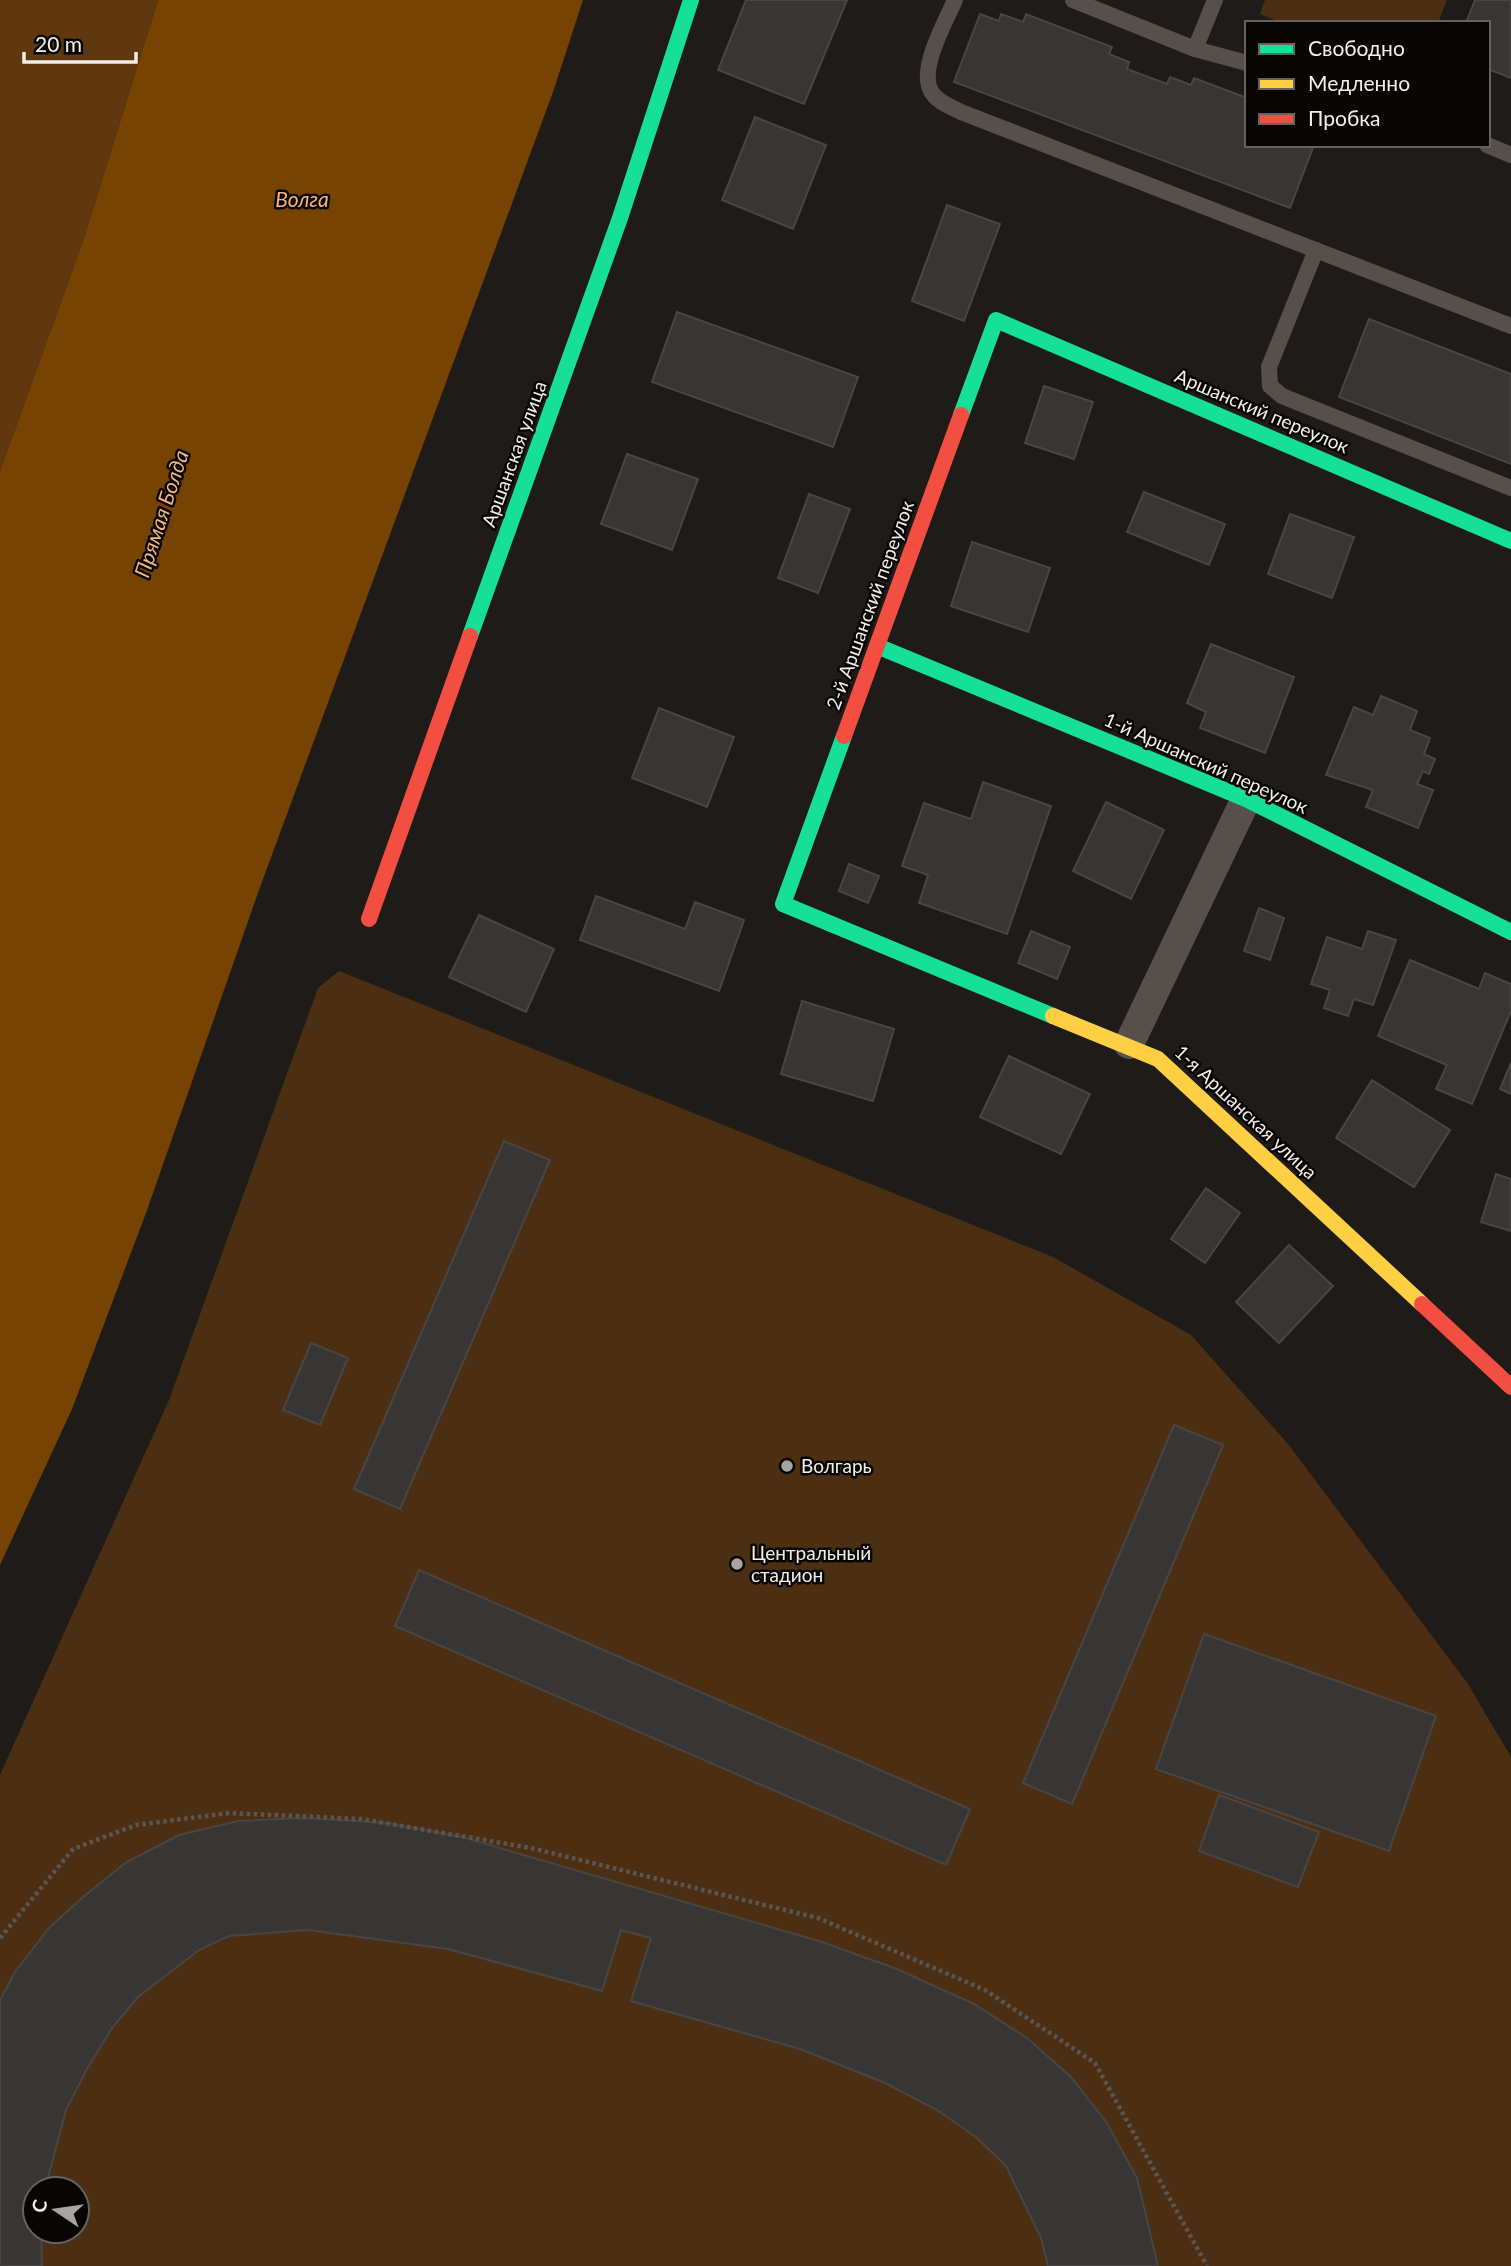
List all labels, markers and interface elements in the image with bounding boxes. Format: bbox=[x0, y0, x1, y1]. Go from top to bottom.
scale bar bbox=[24, 21, 136, 65]
legend bbox=[1245, 21, 1490, 147]
text: 20 m bbox=[35, 31, 82, 56]
text: Свободно bbox=[1308, 35, 1405, 60]
text: Медленно bbox=[1308, 70, 1410, 95]
text: Пробка bbox=[1308, 105, 1381, 130]
water label: Волга bbox=[275, 186, 329, 211]
street label: Аршанский переулок bbox=[1172, 363, 1353, 458]
street label: Аршанская улица bbox=[476, 378, 551, 530]
water label: Прямая Болда bbox=[128, 447, 193, 580]
street label: 2-й Аршанский переулок bbox=[821, 497, 918, 712]
street label: 1-й Аршанский переулок bbox=[1101, 707, 1312, 818]
street label: 1-я Аршанская улица bbox=[1170, 1040, 1322, 1183]
place label: Волгарь bbox=[801, 1454, 872, 1477]
marker: Волгарь bbox=[779, 1458, 795, 1474]
place label: Центральный стадион bbox=[751, 1541, 871, 1586]
marker: Центральный стадион bbox=[729, 1556, 745, 1572]
north arrow bbox=[21, 2175, 91, 2245]
text: С bbox=[26, 2197, 52, 2215]

